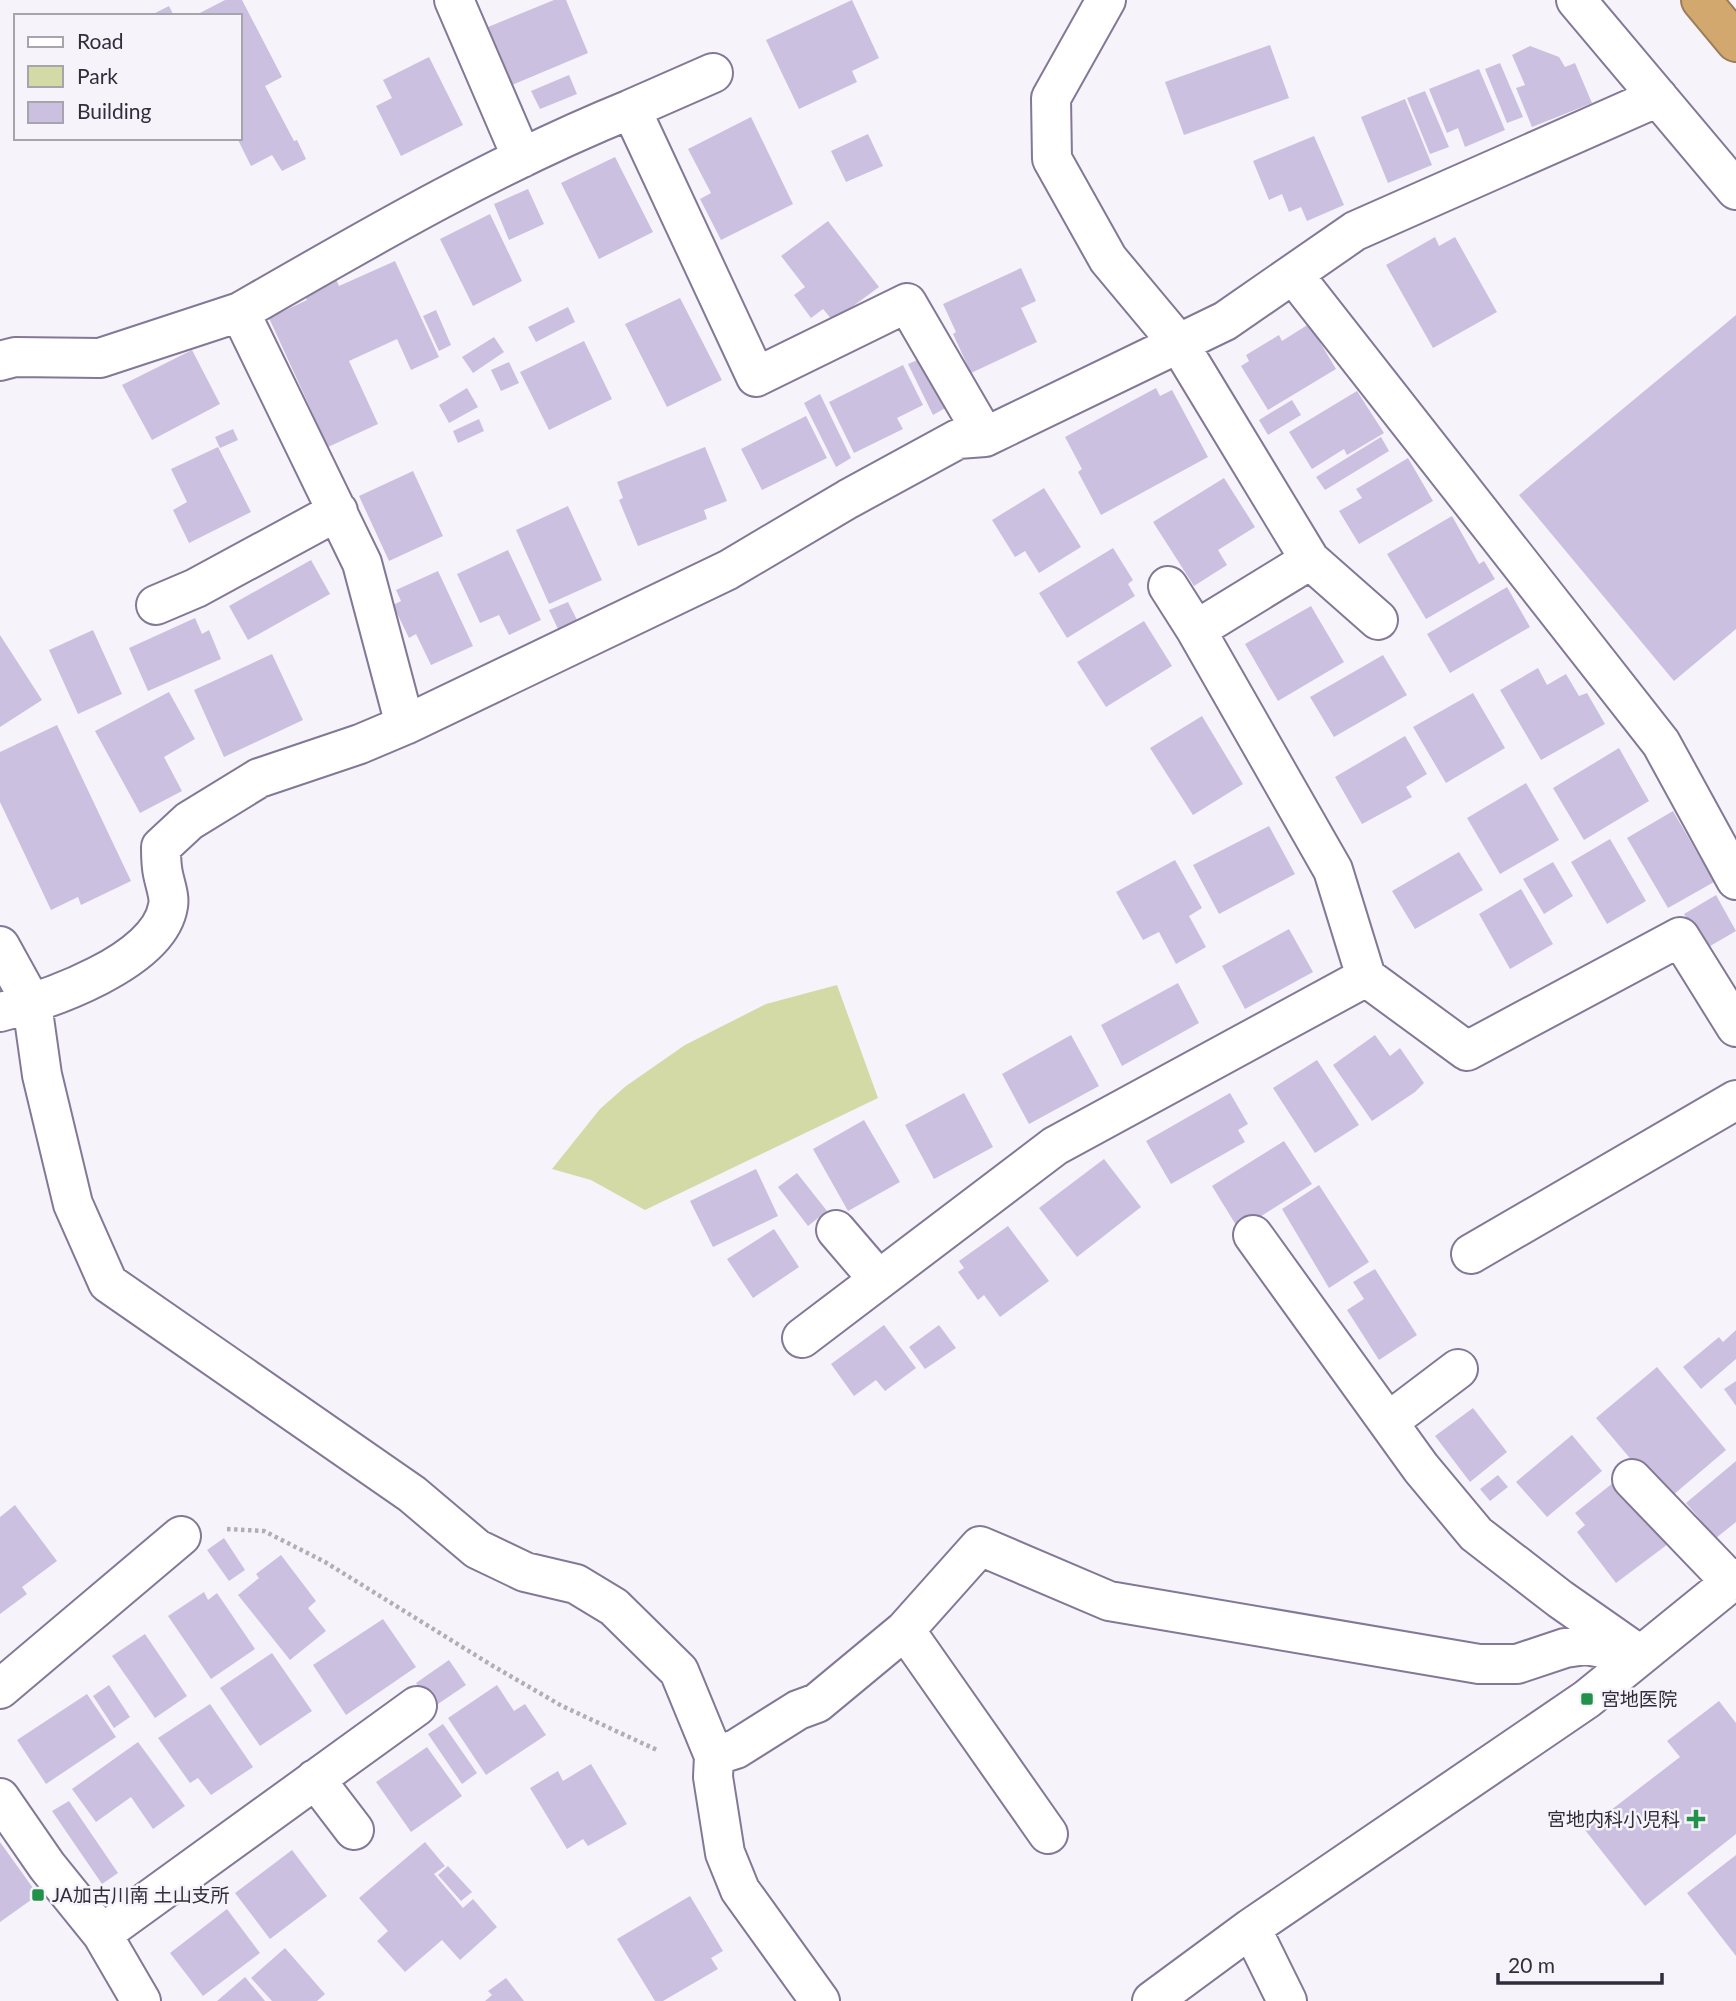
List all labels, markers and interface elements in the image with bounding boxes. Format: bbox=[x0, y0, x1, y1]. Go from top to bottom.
legend bbox=[14, 14, 242, 140]
text: Road bbox=[77, 28, 124, 53]
text: Park bbox=[77, 63, 118, 88]
text: Building bbox=[77, 98, 152, 123]
place label: 宮地医院 bbox=[1601, 1687, 1677, 1710]
marker: 宮地医院 bbox=[1579, 1691, 1595, 1707]
place label: 宮地内科小児科 bbox=[1547, 1807, 1680, 1830]
marker: 宮地内科小児科 bbox=[1686, 1809, 1706, 1829]
place label: JA加古川南 土山支所 bbox=[52, 1883, 230, 1906]
marker: JA加古川南 土山支所 bbox=[30, 1887, 46, 1903]
scale bar bbox=[1498, 1941, 1662, 1985]
text: 20 m bbox=[1508, 1952, 1555, 1977]

